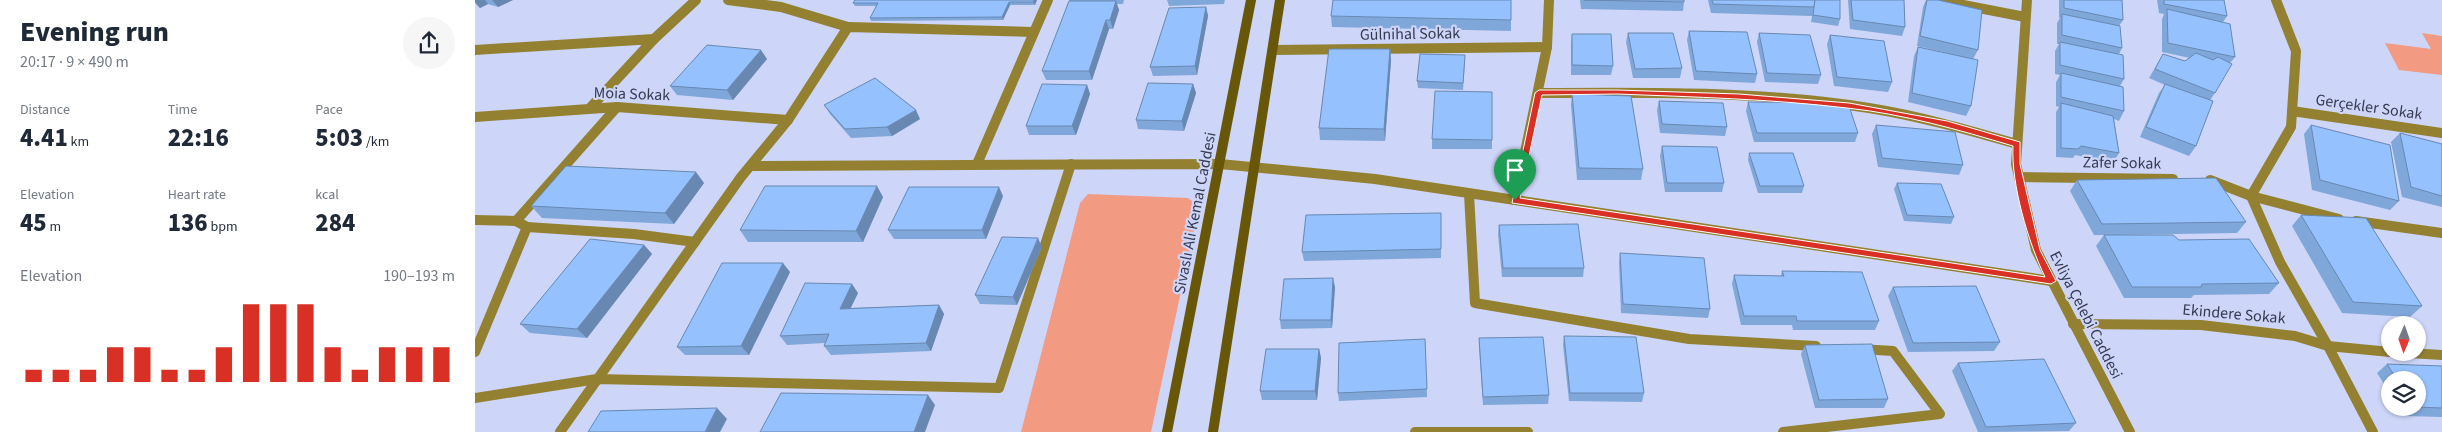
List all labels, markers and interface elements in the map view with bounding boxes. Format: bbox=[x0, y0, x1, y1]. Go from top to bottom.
text: Evening run bbox=[20, 12, 169, 52]
button: share bbox=[403, 17, 455, 69]
street label: Gülnihal Sokak bbox=[1360, 22, 1460, 46]
text: 20:17 · 9 × 490 m bbox=[20, 51, 129, 73]
street label: Moia Sokak bbox=[593, 82, 671, 106]
street label: Gerçekler Sokak bbox=[2314, 89, 2424, 125]
text: Distance bbox=[20, 100, 70, 120]
text: Time bbox=[168, 100, 197, 120]
text: Pace bbox=[315, 100, 343, 120]
text: 4.41 bbox=[20, 120, 68, 156]
text: 22:16 bbox=[168, 120, 229, 156]
text: 5:03 bbox=[315, 120, 363, 156]
street label: Sivaslı Ali Kemal Caddesi bbox=[1168, 130, 1222, 296]
text: km bbox=[68, 132, 89, 152]
text: /km bbox=[363, 132, 389, 152]
pin bbox=[1494, 149, 1536, 200]
street label: Zafer Sokak bbox=[2083, 151, 2162, 175]
icon: arrive bbox=[1501, 156, 1529, 184]
text: Elevation bbox=[20, 185, 75, 205]
text: Heart rate bbox=[168, 185, 226, 205]
text: kcal bbox=[315, 185, 339, 205]
text: 45 bbox=[20, 205, 47, 241]
text: 136 bbox=[168, 205, 208, 241]
text: 284 bbox=[315, 205, 355, 241]
text: m bbox=[47, 217, 61, 237]
text: bpm bbox=[208, 217, 238, 237]
street label: Evliya Çelebi Caddesi bbox=[2044, 247, 2128, 383]
text: Elevation bbox=[20, 265, 82, 287]
text: 190–193 m bbox=[383, 265, 455, 287]
street label: Ekindere Sokak bbox=[2182, 299, 2287, 329]
north arrow bbox=[2381, 316, 2426, 361]
map controls bbox=[2381, 316, 2426, 416]
button: layers bbox=[2381, 371, 2426, 416]

